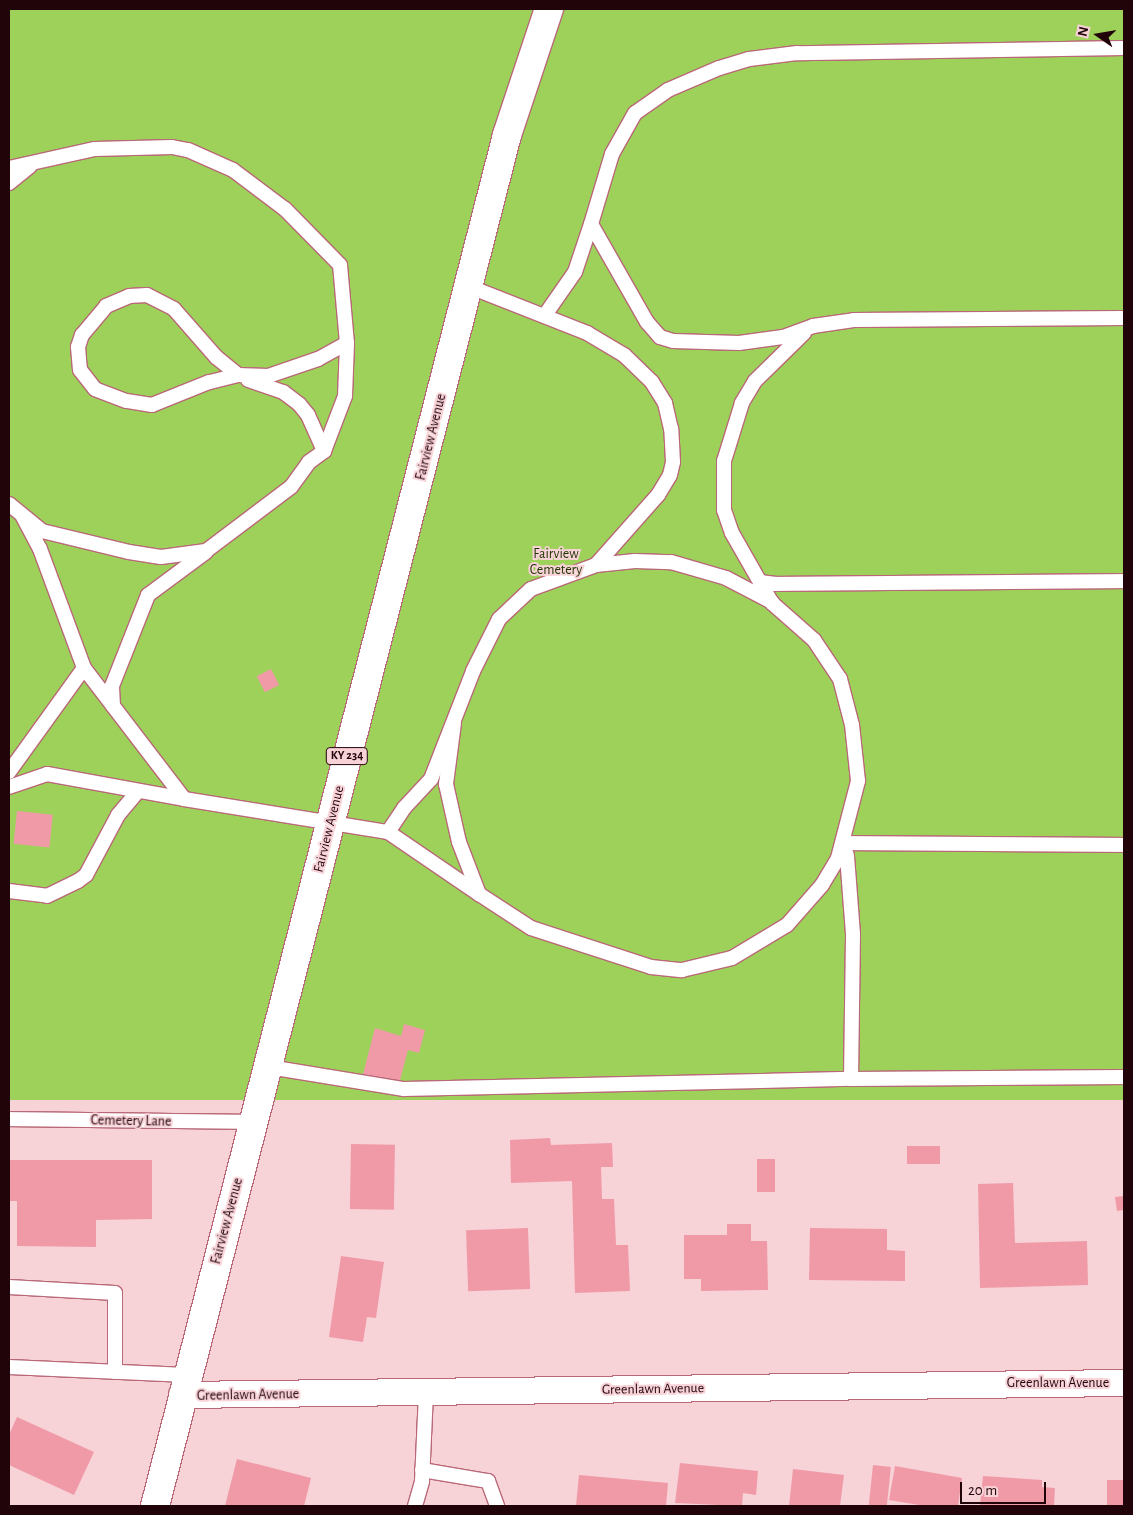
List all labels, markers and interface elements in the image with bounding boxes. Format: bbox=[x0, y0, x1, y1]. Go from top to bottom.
north arrow bbox=[1073, 10, 1123, 60]
text: N bbox=[1075, 25, 1091, 38]
street label: Fairview Avenue bbox=[412, 392, 450, 482]
park label: Fairview Cemetery bbox=[530, 546, 582, 578]
road number: KY 234 bbox=[326, 746, 368, 766]
street label: Fairview Avenue bbox=[310, 784, 348, 874]
street label: Cemetery Lane bbox=[91, 1112, 171, 1130]
street label: Fairview Avenue bbox=[207, 1176, 247, 1266]
street label: Greenlawn Avenue bbox=[1007, 1375, 1109, 1391]
street label: Greenlawn Avenue bbox=[602, 1380, 704, 1398]
street label: Greenlawn Avenue bbox=[197, 1386, 299, 1404]
scale bar bbox=[963, 1472, 1049, 1504]
text: 20 m bbox=[968, 1483, 997, 1498]

